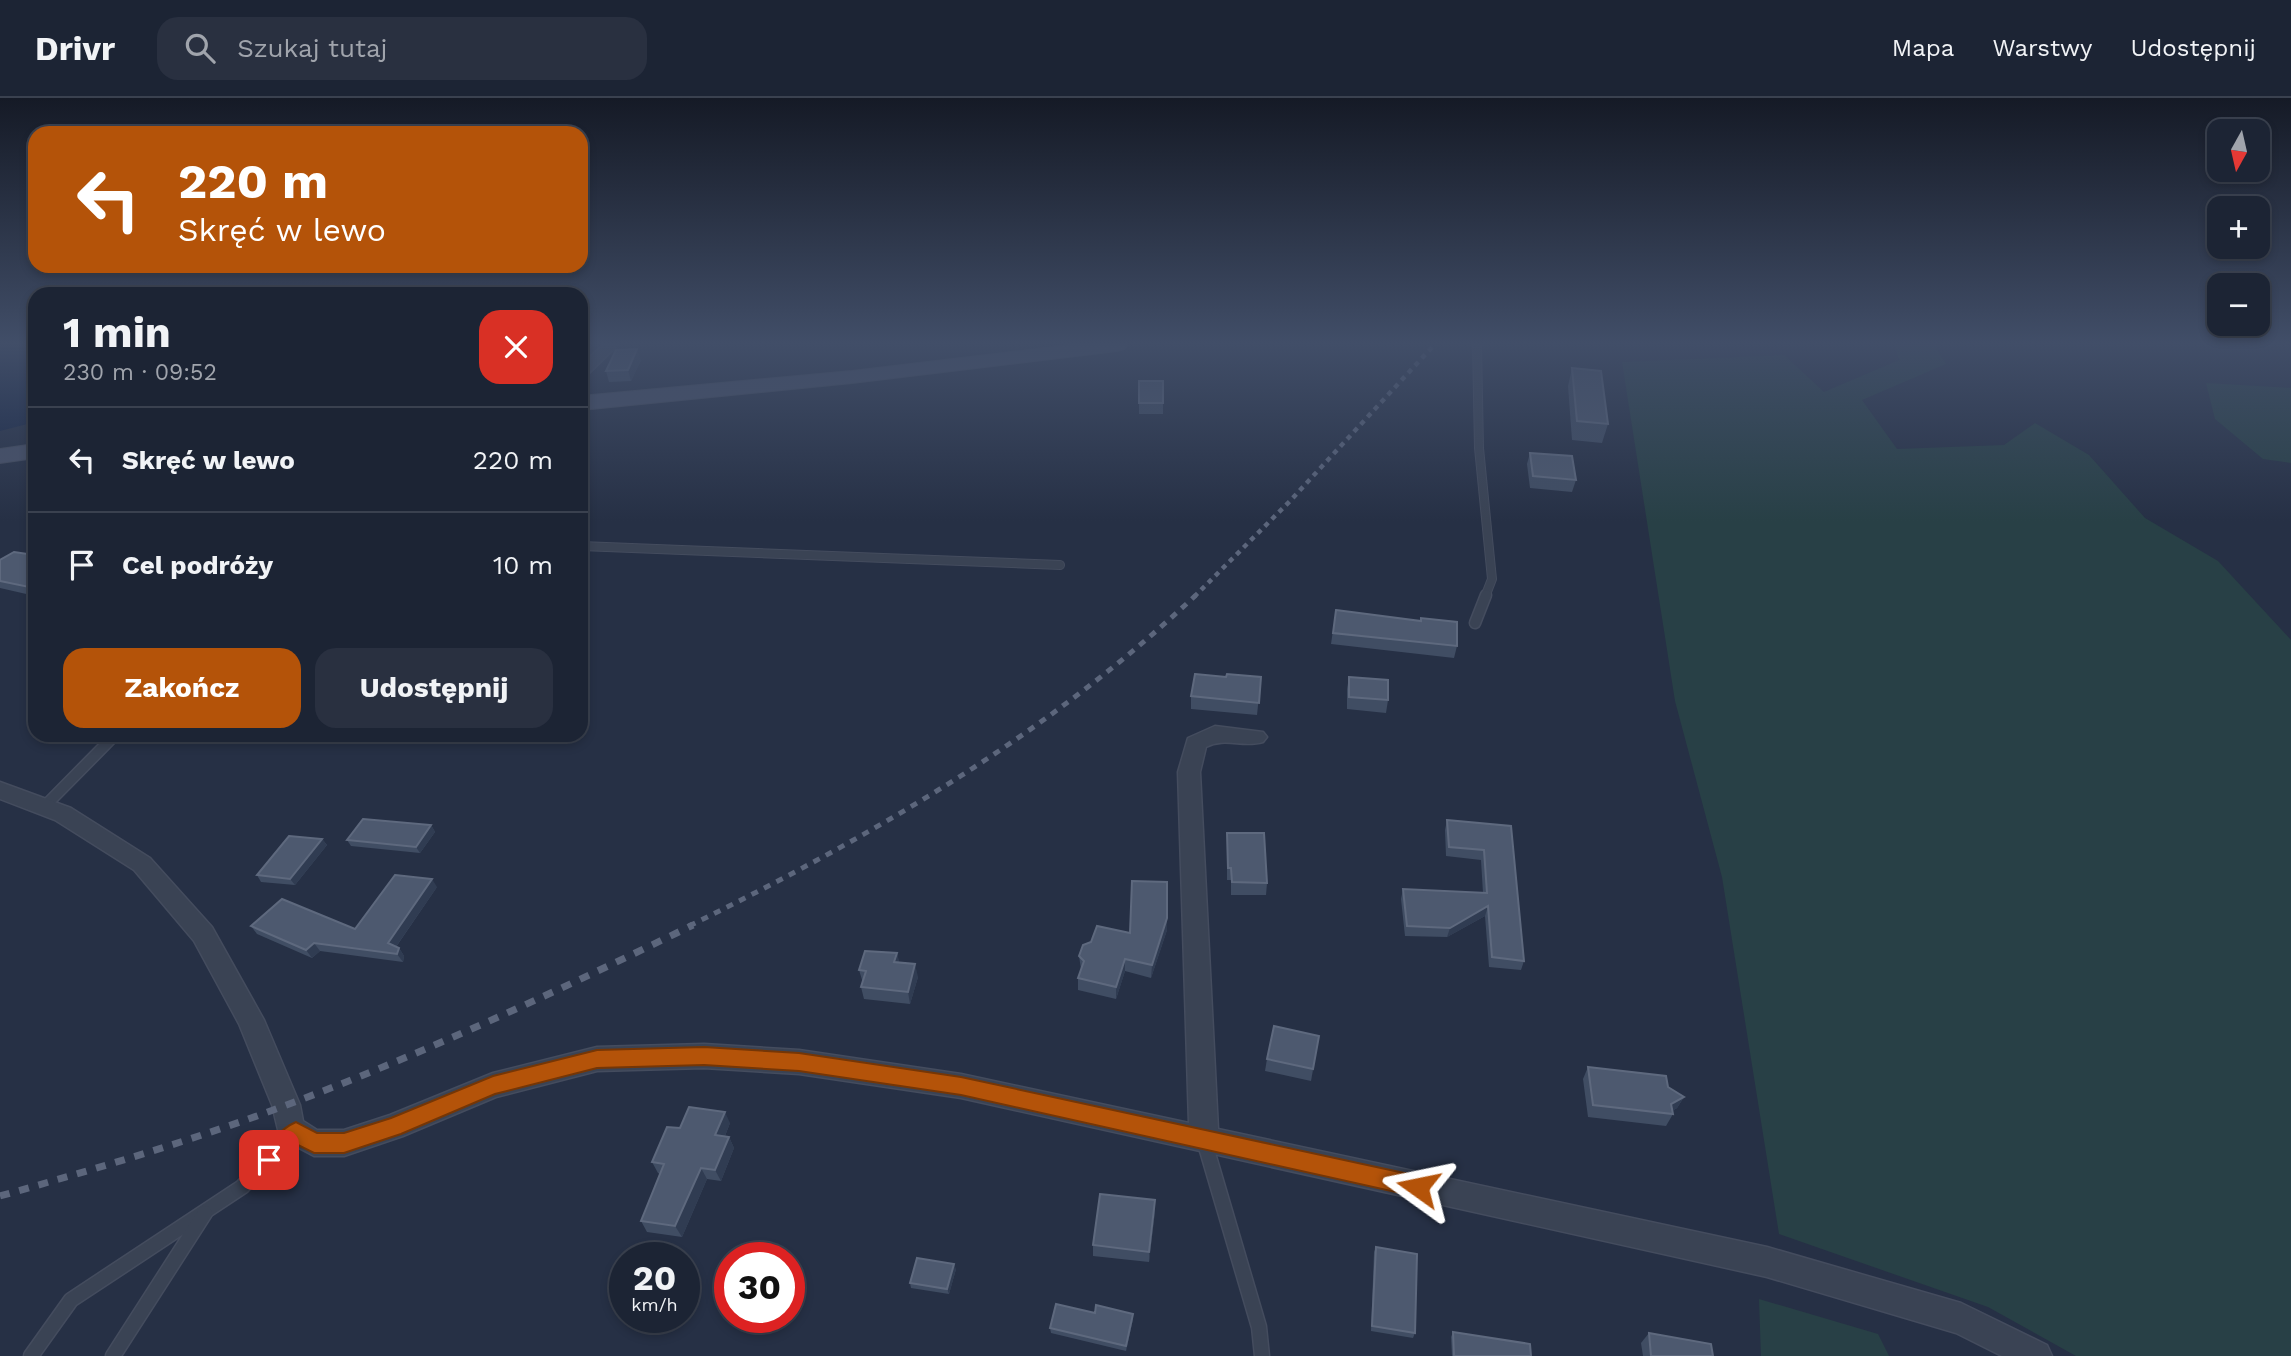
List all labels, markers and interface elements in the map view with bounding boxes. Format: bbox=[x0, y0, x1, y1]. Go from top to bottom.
search box bbox=[157, 17, 647, 80]
text: Drivr bbox=[35, 29, 115, 68]
icon: search bbox=[181, 29, 219, 67]
text: Szukaj tutaj bbox=[237, 33, 388, 63]
text: Mapa bbox=[1892, 34, 1954, 62]
text: Warstwy bbox=[1992, 34, 2093, 62]
text: Udostępnij bbox=[2131, 34, 2256, 62]
north arrow bbox=[2207, 119, 2270, 182]
map controls bbox=[2207, 119, 2270, 336]
text: 220 m bbox=[178, 152, 328, 210]
icon: left bbox=[63, 154, 154, 245]
button: + bbox=[2207, 196, 2270, 259]
text: Skręć w lewo bbox=[178, 211, 386, 249]
button: − bbox=[2207, 273, 2270, 336]
text: 1 min bbox=[63, 308, 171, 357]
button: close bbox=[479, 310, 553, 384]
text: 230 m · 09:52 bbox=[63, 359, 217, 386]
icon: left bbox=[63, 441, 101, 479]
text: Skręć w lewo bbox=[122, 445, 295, 475]
text: 220 m bbox=[473, 445, 553, 475]
icon: arrive bbox=[63, 546, 101, 584]
text: Cel podróży bbox=[122, 550, 273, 580]
text: 10 m bbox=[493, 550, 553, 580]
button: Zakończ bbox=[63, 648, 301, 728]
button: Udostępnij bbox=[315, 648, 553, 728]
pin bbox=[239, 1130, 299, 1190]
icon: arrive bbox=[250, 1141, 288, 1179]
position arrow bbox=[1381, 1150, 1455, 1224]
speed limit sign: 30 bbox=[714, 1242, 805, 1333]
text: 20 bbox=[633, 1257, 676, 1299]
text: km/h bbox=[631, 1294, 678, 1315]

